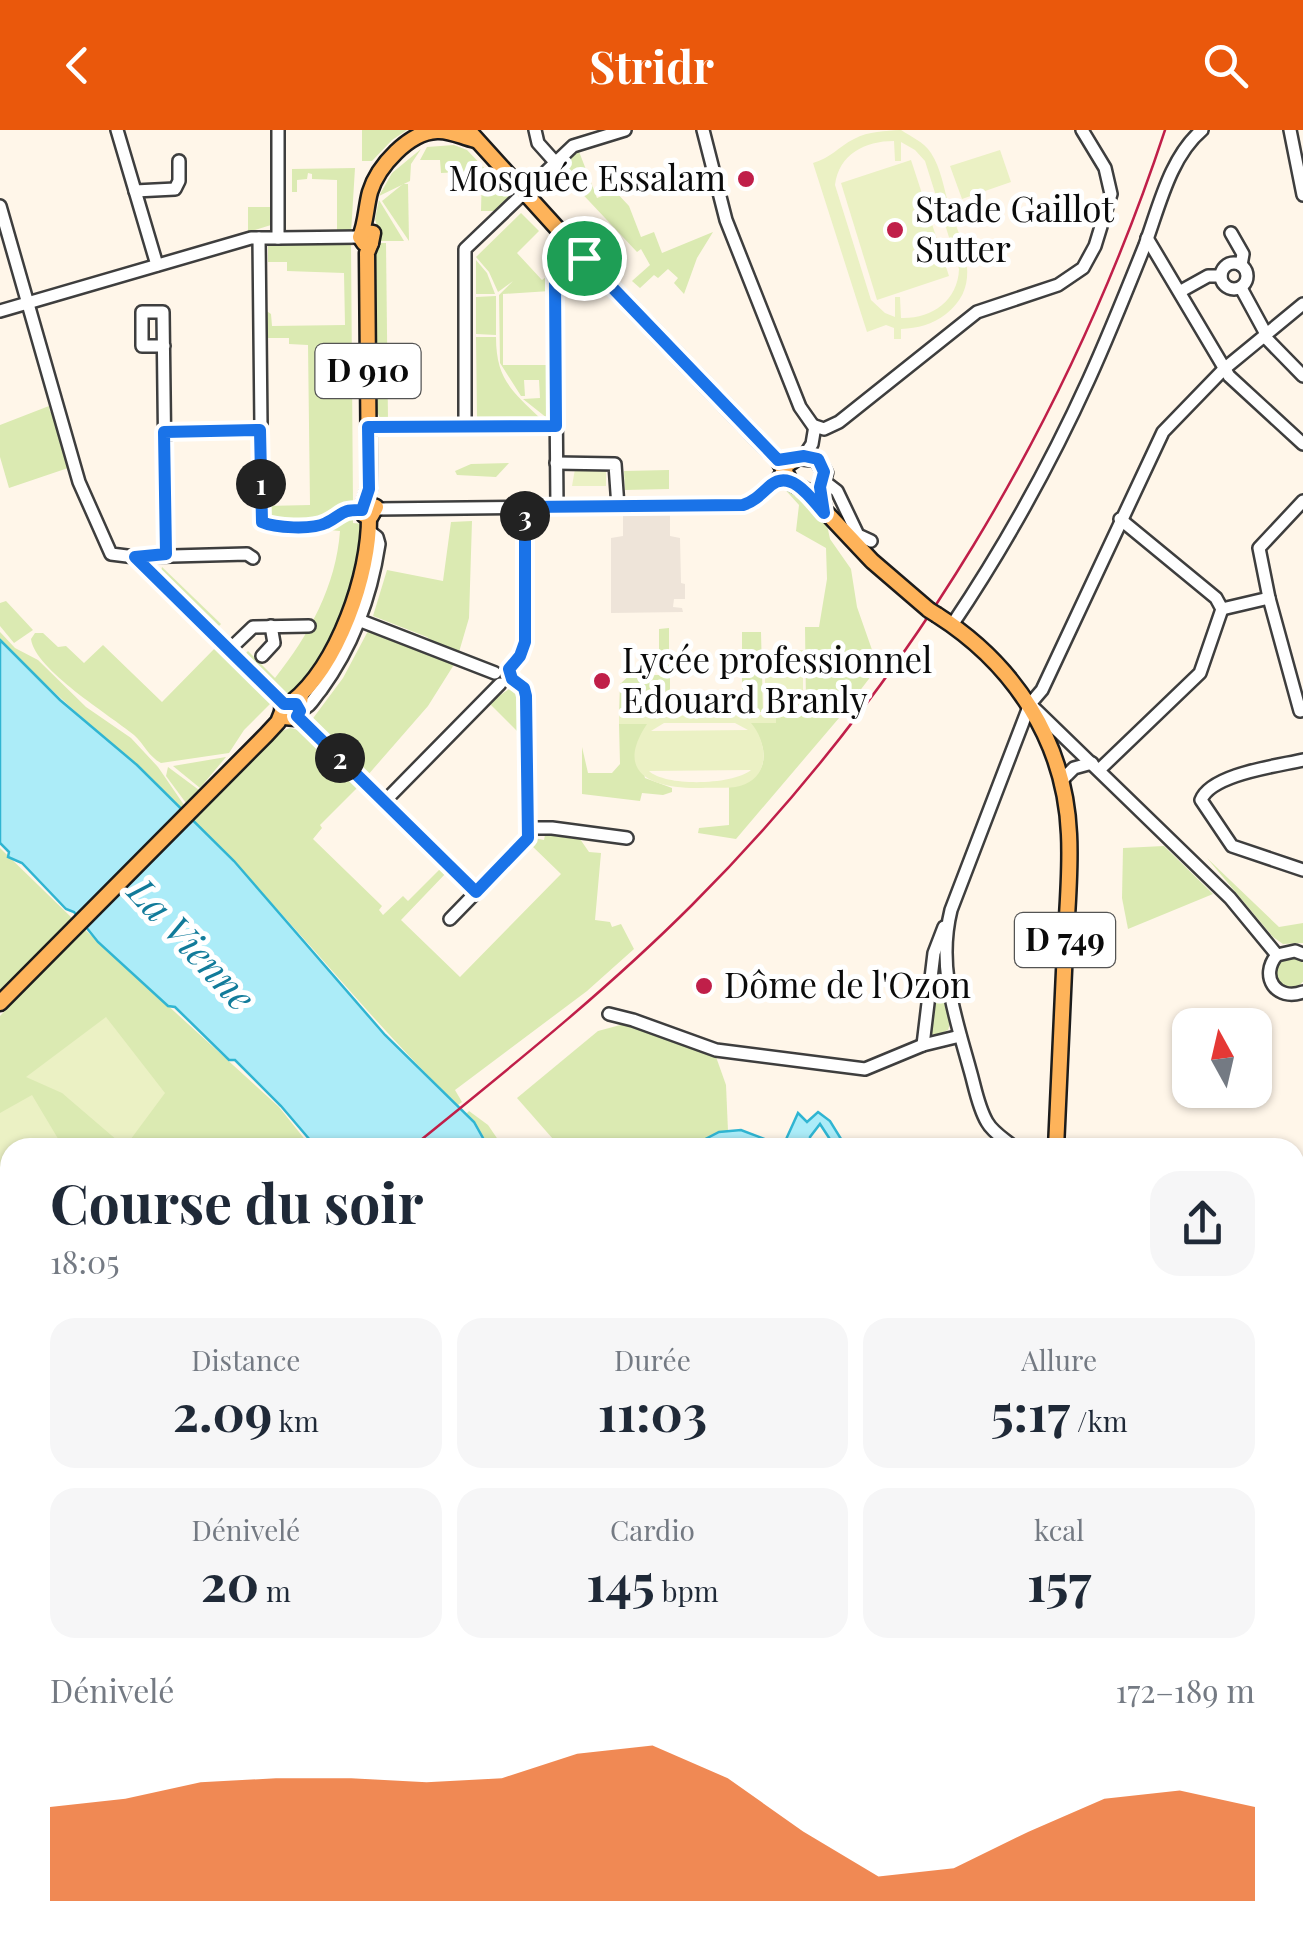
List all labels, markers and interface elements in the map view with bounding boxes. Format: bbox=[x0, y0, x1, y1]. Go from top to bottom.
text: Stridr bbox=[589, 35, 714, 95]
icon: back bbox=[50, 38, 105, 93]
icon: search bbox=[1198, 38, 1253, 93]
place label: Mosquée Essalam bbox=[449, 153, 726, 200]
marker: Mosquée Essalam bbox=[735, 168, 757, 190]
place label: Stade Gaillot Sutter bbox=[915, 184, 1114, 271]
pin bbox=[542, 216, 627, 301]
marker: Stade Gaillot Sutter bbox=[884, 219, 906, 241]
icon: arrive bbox=[557, 231, 612, 286]
road number: D 910 bbox=[316, 344, 420, 398]
pin: 1 bbox=[236, 459, 286, 509]
text: 1 bbox=[256, 465, 266, 502]
pin: 3 bbox=[500, 491, 550, 541]
text: 3 bbox=[518, 497, 532, 534]
place label: Lycée professionnel Edouard Branly bbox=[622, 635, 932, 722]
marker: Lycée professionnel Edouard Branly bbox=[591, 670, 613, 692]
pin: 2 bbox=[315, 733, 365, 783]
text: 2 bbox=[333, 739, 347, 776]
water label: La Vienne bbox=[117, 864, 267, 1021]
road number: D 749 bbox=[1015, 913, 1115, 967]
place label: Dôme de l'Ozon bbox=[724, 960, 971, 1007]
marker: Dôme de l'Ozon bbox=[693, 975, 715, 997]
north arrow bbox=[1172, 1008, 1272, 1108]
map controls bbox=[1172, 1008, 1272, 1108]
text: Course du soir bbox=[50, 1164, 423, 1238]
button: share bbox=[1150, 1171, 1255, 1276]
text: 18:05 bbox=[50, 1239, 119, 1282]
text: Distance bbox=[191, 1341, 300, 1378]
text: Durée bbox=[614, 1341, 691, 1378]
text: Allure bbox=[1021, 1341, 1097, 1378]
text: 2.09 bbox=[173, 1378, 272, 1445]
text: 11:03 bbox=[598, 1378, 707, 1445]
text: 5:17 bbox=[991, 1378, 1070, 1445]
text: km bbox=[272, 1402, 319, 1439]
text: /km bbox=[1070, 1402, 1128, 1439]
text: Dénivelé bbox=[191, 1511, 300, 1548]
text: Cardio bbox=[610, 1511, 695, 1548]
text: kcal bbox=[1034, 1511, 1084, 1548]
text: 20 bbox=[201, 1548, 259, 1615]
text: 145 bbox=[586, 1548, 655, 1615]
text: 157 bbox=[1027, 1548, 1091, 1615]
text: m bbox=[259, 1572, 291, 1609]
text: bpm bbox=[655, 1572, 719, 1609]
text: Dénivelé bbox=[50, 1668, 174, 1711]
text: 172–189 m bbox=[1115, 1668, 1255, 1711]

